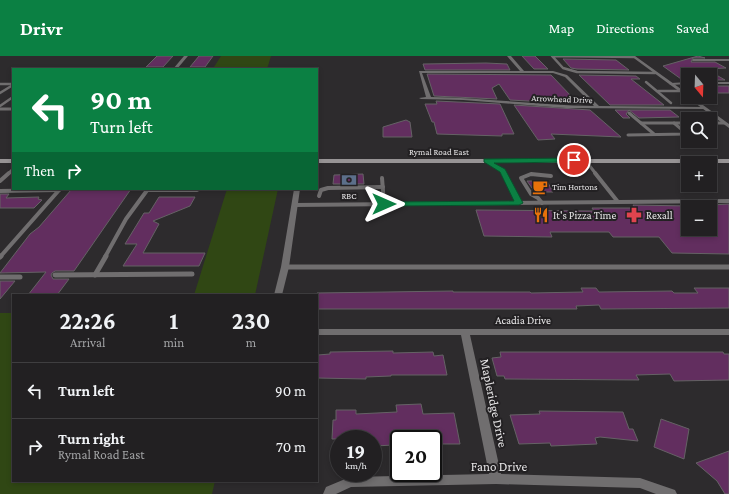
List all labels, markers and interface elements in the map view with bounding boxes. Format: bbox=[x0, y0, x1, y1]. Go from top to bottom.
text: Drivr bbox=[20, 18, 63, 39]
text: Map bbox=[549, 20, 574, 36]
text: Directions bbox=[596, 20, 654, 36]
text: Saved bbox=[676, 20, 709, 36]
north arrow bbox=[681, 68, 717, 104]
map controls bbox=[681, 68, 717, 236]
icon: left bbox=[24, 84, 76, 136]
text: 90 m bbox=[90, 84, 151, 115]
street label: Arrowhead Drive bbox=[531, 93, 593, 105]
button: search bbox=[681, 112, 717, 148]
text: Turn left bbox=[90, 117, 153, 137]
pin bbox=[557, 143, 591, 177]
street label: Rymal Road East bbox=[409, 147, 470, 157]
icon: arrive bbox=[563, 149, 585, 171]
button: + bbox=[681, 156, 717, 192]
icon: right bbox=[63, 160, 85, 182]
text: Then bbox=[24, 163, 55, 179]
bank icon: RBC bbox=[340, 171, 358, 189]
cafe icon: Tim Hortons bbox=[531, 178, 549, 196]
place label: Tim Hortons bbox=[552, 182, 598, 192]
position arrow bbox=[363, 183, 405, 225]
place label: RBC bbox=[341, 191, 357, 201]
button: − bbox=[681, 200, 717, 236]
restaurant icon: It's Pizza Time bbox=[532, 206, 550, 224]
pharmacy icon: Rexall bbox=[625, 206, 643, 224]
place label: It's Pizza Time bbox=[553, 209, 616, 221]
place label: Rexall bbox=[646, 209, 673, 221]
text: 22:26 bbox=[60, 307, 116, 334]
text: 1 bbox=[169, 307, 178, 334]
text: 230 bbox=[232, 307, 270, 334]
street label: Acadia Drive bbox=[495, 314, 551, 326]
text: Arrival bbox=[70, 335, 105, 350]
text: min bbox=[163, 335, 184, 350]
text: m bbox=[246, 335, 256, 350]
street label: Mapleridge Drive bbox=[477, 357, 511, 449]
icon: left bbox=[24, 380, 46, 402]
text: Turn left bbox=[58, 383, 114, 399]
text: 90 m bbox=[275, 383, 306, 399]
speed limit sign: 20 bbox=[390, 430, 442, 482]
text: Turn right bbox=[58, 431, 125, 447]
icon: right bbox=[24, 436, 46, 458]
text: 70 m bbox=[276, 439, 306, 455]
text: 19 bbox=[347, 440, 365, 462]
text: Rymal Road East bbox=[58, 447, 145, 462]
street label: Fano Drive bbox=[471, 459, 527, 474]
text: km/h bbox=[345, 460, 367, 471]

